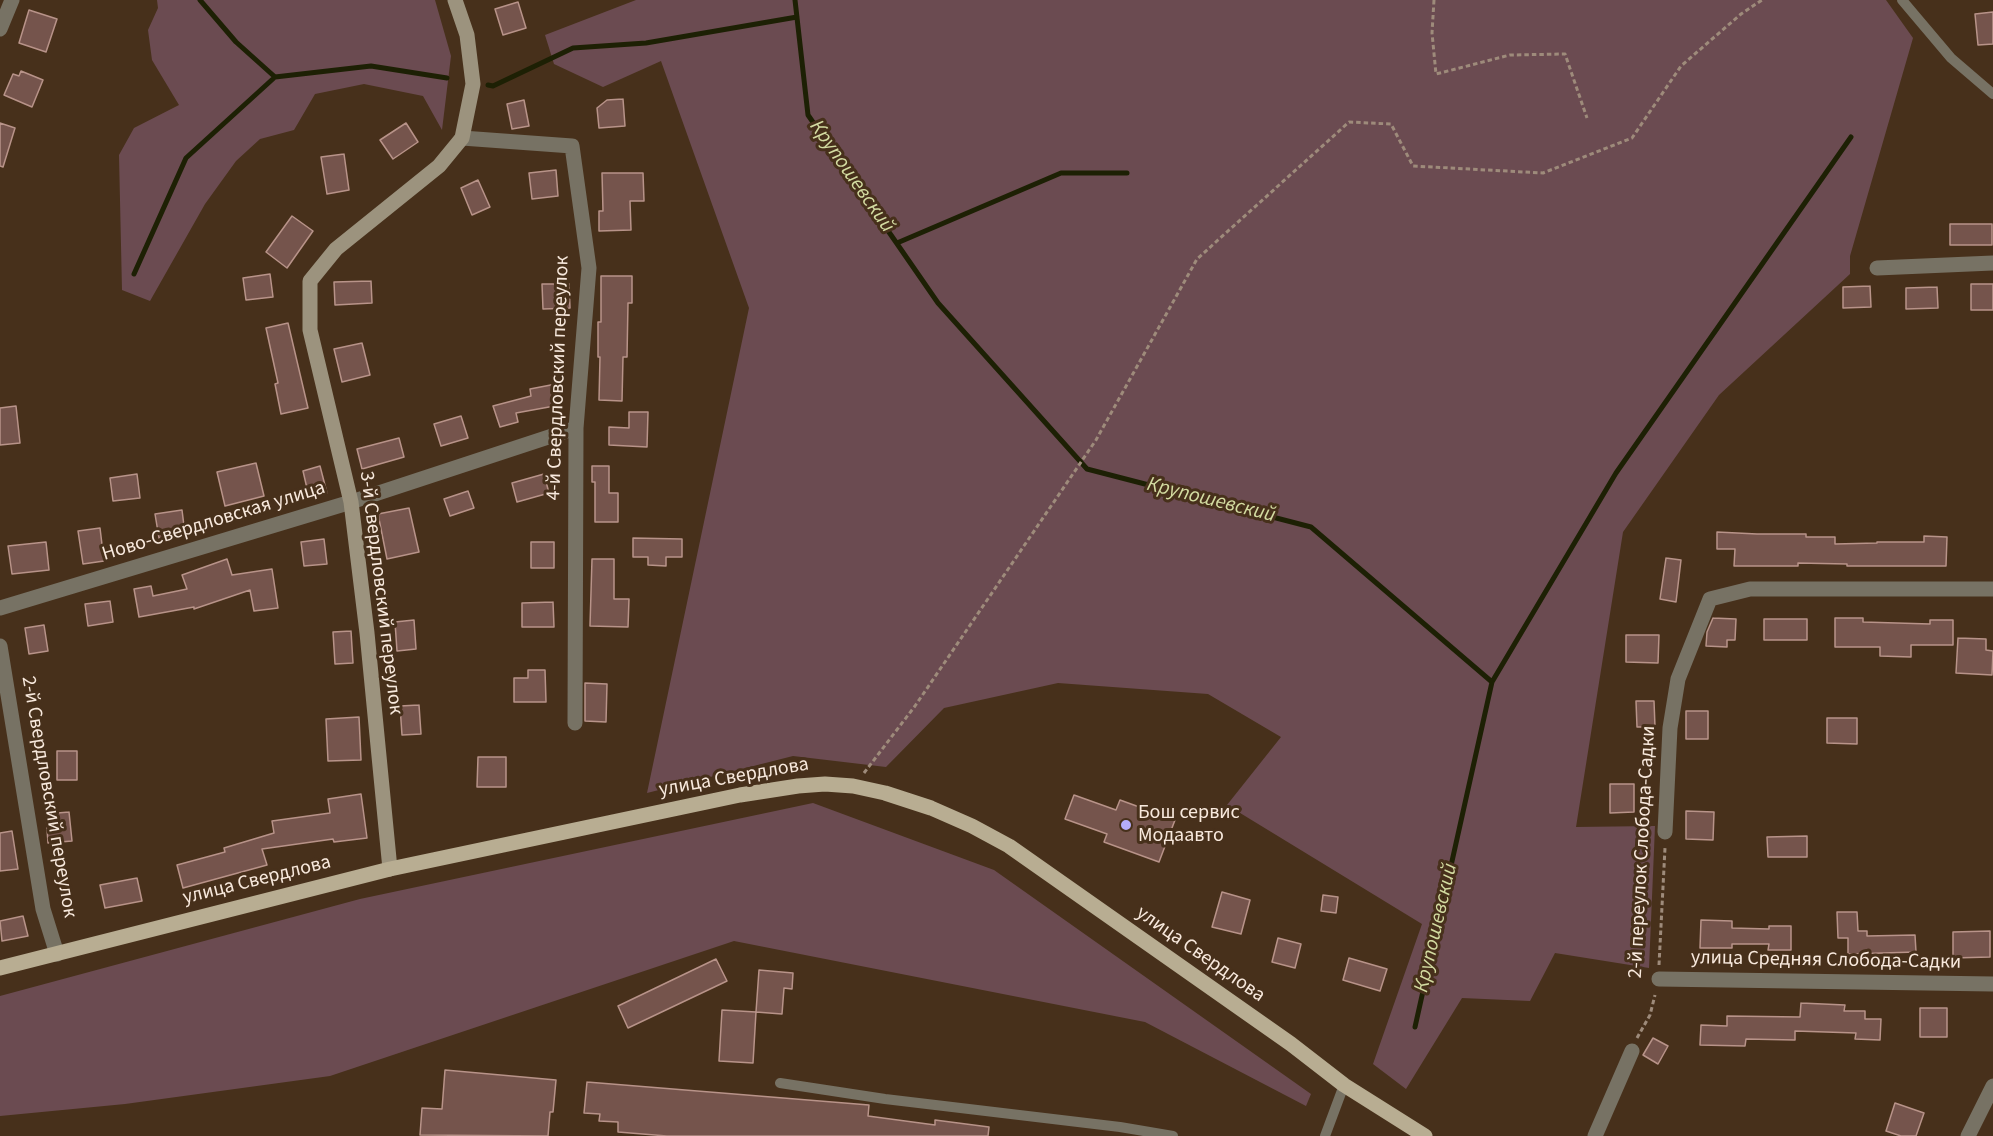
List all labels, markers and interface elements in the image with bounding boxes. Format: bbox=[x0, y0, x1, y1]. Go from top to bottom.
water label: Крупошевский bbox=[803, 116, 899, 238]
street label: 4-й Свердловский переулок bbox=[543, 255, 575, 501]
street label: 3-й Свердловский переулок bbox=[353, 470, 407, 716]
water label: Крупошевский bbox=[1144, 473, 1278, 529]
street label: Ново-Свердловская улица bbox=[100, 477, 328, 567]
street label: 2-й Свердловский переулок bbox=[15, 674, 81, 920]
street label: 2-й переулок Слобода-Садки bbox=[1624, 725, 1662, 979]
street label: улица Свердлова bbox=[657, 753, 811, 803]
place label: Бош сервис Модаавто bbox=[1138, 802, 1240, 849]
marker: Бош сервис Модаавто bbox=[1119, 818, 1133, 832]
street label: улица Свердлова bbox=[180, 851, 334, 911]
water label: Крупошевский bbox=[1410, 861, 1464, 995]
street label: улица Свердлова bbox=[1131, 902, 1269, 1008]
street label: улица Средняя Слобода-Садки bbox=[1691, 947, 1961, 975]

